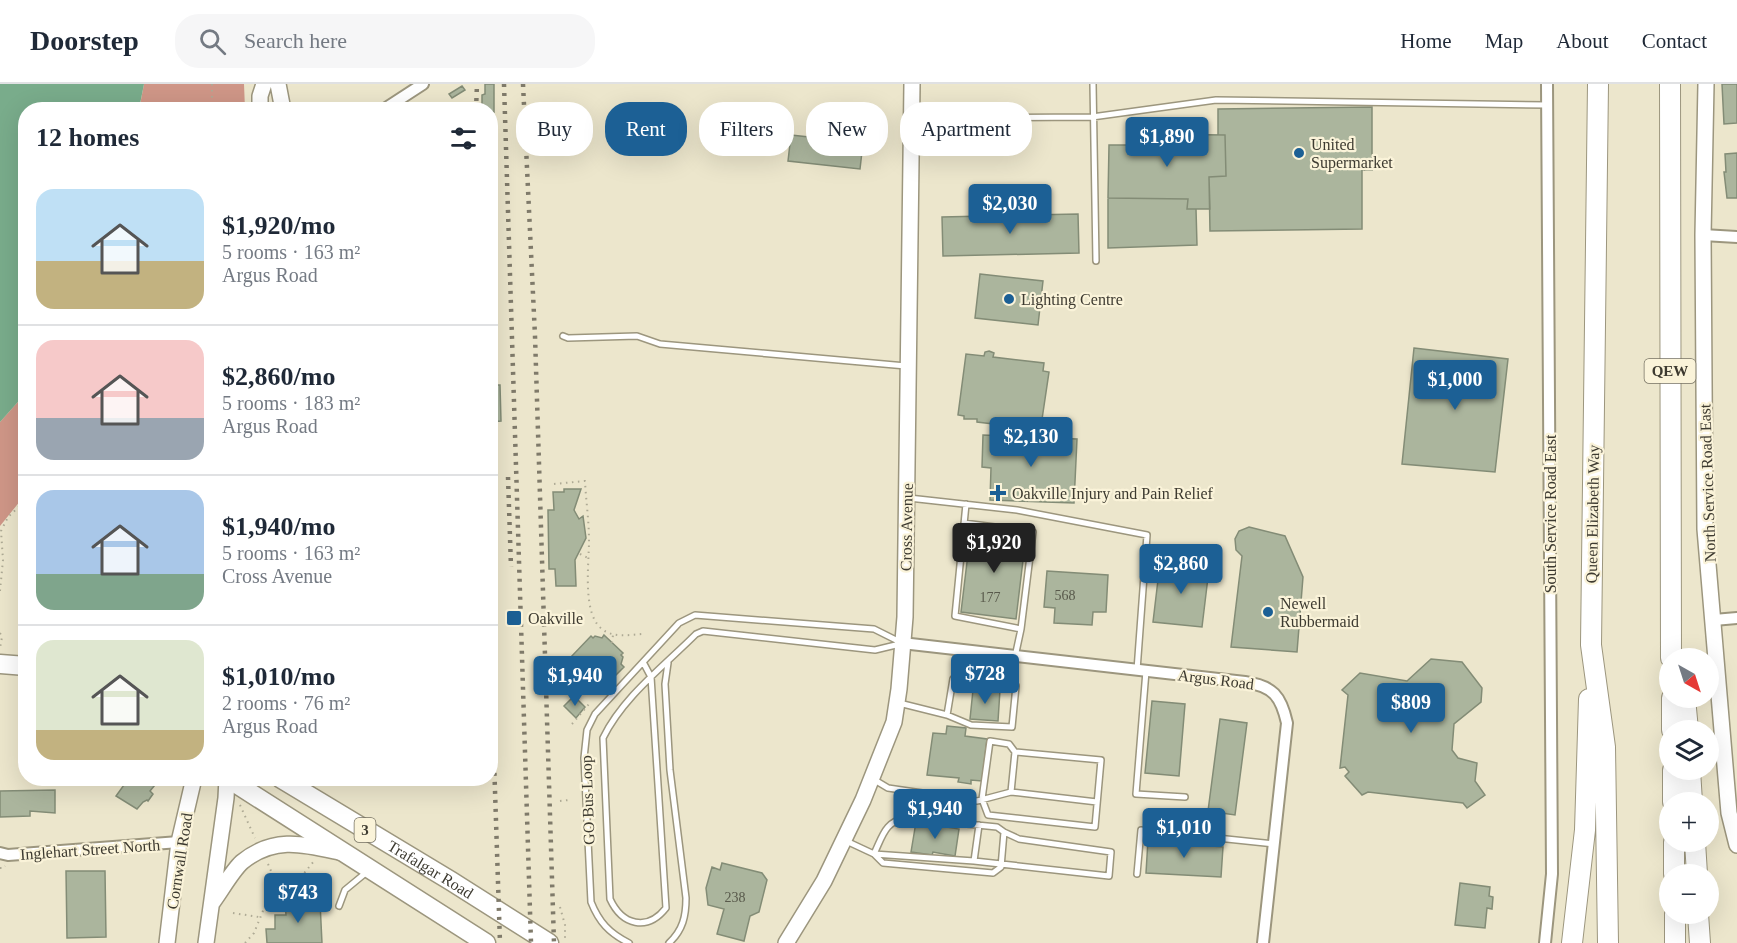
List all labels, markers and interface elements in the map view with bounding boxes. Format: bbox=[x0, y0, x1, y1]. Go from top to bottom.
search box bbox=[175, 14, 595, 68]
text: Doorstep bbox=[30, 25, 139, 56]
icon: search bbox=[196, 25, 229, 58]
text: Search here bbox=[244, 28, 347, 53]
text: Home bbox=[1400, 29, 1452, 53]
text: Map bbox=[1485, 29, 1523, 53]
text: About bbox=[1556, 29, 1609, 53]
text: Contact bbox=[1642, 29, 1707, 53]
chip: Buy bbox=[516, 102, 593, 156]
chip: Rent bbox=[605, 102, 687, 156]
chip: Filters bbox=[699, 102, 794, 156]
chip: New bbox=[806, 102, 888, 156]
chip: Apartment bbox=[900, 102, 1032, 156]
pin: $1,890 bbox=[1118, 117, 1216, 168]
icon: filters bbox=[447, 122, 480, 155]
text: 12 homes bbox=[36, 123, 139, 152]
text: $1,890 bbox=[1140, 125, 1195, 147]
place label: United Supermarket bbox=[1311, 136, 1393, 172]
marker: United Supermarket bbox=[1292, 146, 1306, 160]
pin: $2,030 bbox=[961, 184, 1059, 235]
text: $2,030 bbox=[983, 192, 1038, 214]
text: $1,920/mo bbox=[222, 211, 335, 240]
icon: home bbox=[84, 213, 156, 285]
text: 5 rooms · 163 m² bbox=[222, 241, 360, 263]
text: Argus Road bbox=[222, 264, 318, 286]
place label: Lighting Centre bbox=[1021, 291, 1123, 309]
marker: Lighting Centre bbox=[1002, 292, 1016, 306]
road number: QEW bbox=[1644, 359, 1696, 383]
pin: $1,000 bbox=[1406, 360, 1504, 411]
text: $2,860/mo bbox=[222, 362, 335, 391]
icon: home bbox=[84, 364, 156, 436]
text: $1,000 bbox=[1428, 368, 1483, 390]
text: 5 rooms · 183 m² bbox=[222, 392, 360, 414]
street label: North Service Road East bbox=[1696, 403, 1719, 563]
text: Argus Road bbox=[222, 415, 318, 437]
pin: $2,130 bbox=[982, 417, 1080, 468]
text: $2,130 bbox=[1004, 425, 1059, 447]
street label: South Service Road East bbox=[1542, 434, 1559, 593]
street label: Queen Elizabeth Way bbox=[1583, 444, 1603, 584]
street label: Cross Avenue bbox=[897, 483, 916, 571]
marker: Oakville Injury and Pain Relief bbox=[989, 484, 1007, 502]
place label: Oakville Injury and Pain Relief bbox=[1012, 485, 1214, 503]
text: $1,940/mo bbox=[222, 512, 335, 541]
icon: home bbox=[84, 514, 156, 586]
pin: $1,920 bbox=[945, 523, 1043, 574]
text: $1,920 bbox=[967, 531, 1022, 553]
text: 5 rooms · 163 m² bbox=[222, 542, 360, 564]
pin: $2,860 bbox=[1132, 544, 1230, 595]
text: $2,860 bbox=[1154, 552, 1209, 574]
text: Cross Avenue bbox=[222, 565, 332, 587]
house number: 568 bbox=[1055, 588, 1076, 603]
house number: 177 bbox=[980, 590, 1001, 605]
place label: Newell Rubbermaid bbox=[1280, 595, 1359, 630]
marker: Newell Rubbermaid bbox=[1261, 605, 1275, 619]
marker: Oakville bbox=[505, 609, 523, 627]
place label: Oakville bbox=[528, 610, 583, 627]
north arrow bbox=[1659, 648, 1719, 708]
map controls bbox=[1659, 648, 1719, 924]
pin: $728 bbox=[949, 654, 1021, 705]
pin: $1,940 bbox=[526, 656, 624, 707]
text: $1,010/mo bbox=[222, 662, 335, 691]
text: $728 bbox=[965, 662, 1005, 684]
icon: home bbox=[84, 664, 156, 736]
text: $1,940 bbox=[548, 664, 603, 686]
street label: Argus Road bbox=[1177, 666, 1255, 694]
pin: $809 bbox=[1375, 683, 1447, 734]
text: $809 bbox=[1391, 691, 1431, 713]
text: 2 rooms · 76 m² bbox=[222, 692, 350, 714]
text: Argus Road bbox=[222, 715, 318, 737]
button: layers bbox=[1659, 720, 1719, 780]
street label: GO Bus Loop bbox=[577, 755, 599, 845]
pin: $1,940 bbox=[886, 789, 984, 840]
button: + bbox=[1659, 792, 1719, 852]
text: $1,940 bbox=[908, 797, 963, 819]
pin: $1,010 bbox=[1135, 808, 1233, 859]
street label: Cornwall Road bbox=[163, 812, 196, 910]
text: $1,010 bbox=[1157, 816, 1212, 838]
road number: 3 bbox=[354, 818, 376, 842]
street label: Inglehart Street North bbox=[19, 836, 161, 864]
street label: Trafalgar Road bbox=[385, 837, 476, 902]
button: − bbox=[1659, 864, 1719, 924]
pin: $743 bbox=[262, 873, 334, 924]
text: $743 bbox=[278, 881, 318, 903]
house number: 238 bbox=[725, 890, 746, 905]

